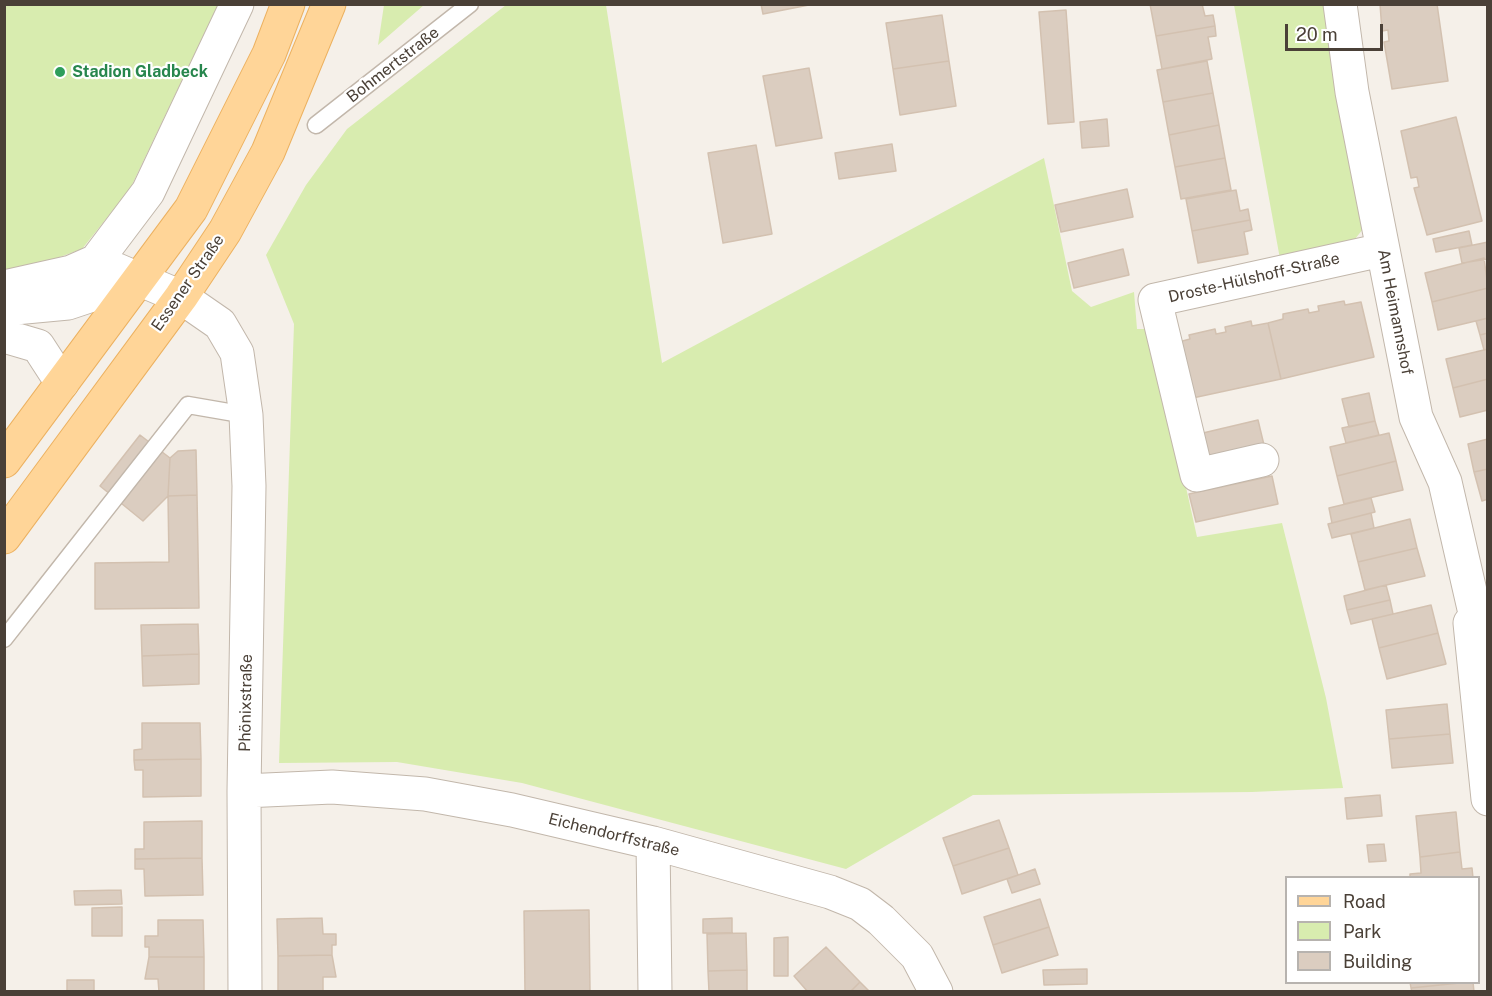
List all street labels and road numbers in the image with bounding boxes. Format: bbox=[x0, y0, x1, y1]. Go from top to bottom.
street label: Bohmertstraße bbox=[343, 23, 443, 107]
street label: Essener Straße bbox=[148, 231, 228, 335]
street label: Am Heimannshof bbox=[1373, 247, 1417, 377]
street label: Droste-Hülshoff-Straße bbox=[1166, 249, 1342, 307]
street label: Phönixstraße bbox=[236, 654, 256, 752]
street label: Eichendorffstraße bbox=[546, 809, 682, 861]

